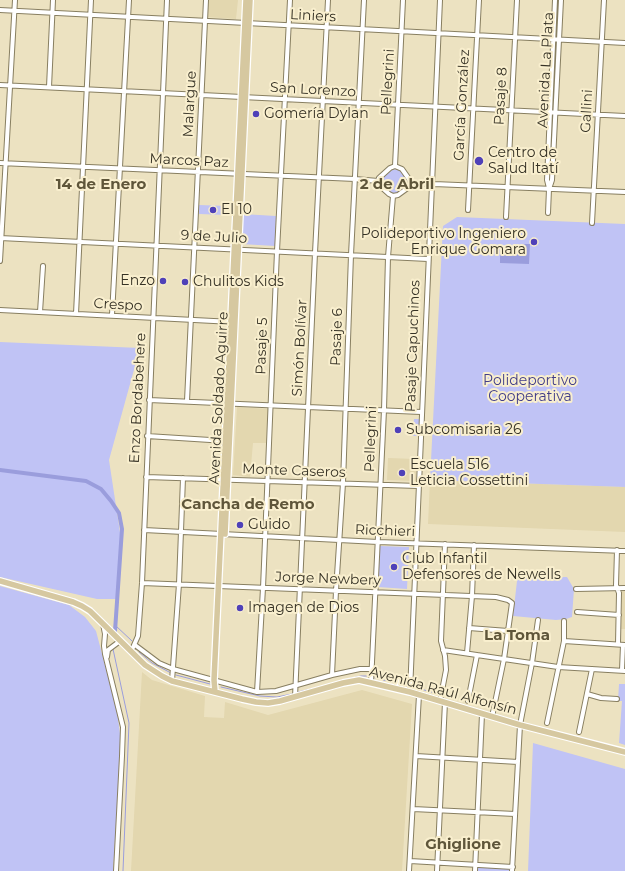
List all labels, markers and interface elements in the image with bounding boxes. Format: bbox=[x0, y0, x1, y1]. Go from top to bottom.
street label: Liniers bbox=[290, 6, 336, 26]
street label: Avenida La Plata bbox=[535, 12, 557, 128]
street label: Pellegrini bbox=[378, 48, 398, 116]
street label: García González bbox=[451, 49, 473, 161]
street label: Pasaje 8 bbox=[491, 67, 511, 125]
street label: Malargue bbox=[180, 70, 200, 138]
street label: San Lorenzo bbox=[270, 79, 356, 101]
street label: Gallini bbox=[577, 89, 597, 133]
place label: Gomería Dylan bbox=[264, 106, 369, 122]
marker: Gomería Dylan bbox=[251, 109, 261, 119]
place label: Centro de Salud Itatí bbox=[488, 145, 559, 178]
street label: Marcos Paz bbox=[149, 151, 229, 171]
marker: Centro de Salud Itatí bbox=[473, 155, 485, 167]
district label: 14 de Enero bbox=[56, 176, 146, 194]
district label: 2 de Abril bbox=[360, 176, 434, 194]
place label: El 10 bbox=[221, 202, 252, 218]
marker: El 10 bbox=[208, 205, 218, 215]
place label: Polideportivo Ingeniero Enrique Gomara bbox=[361, 226, 526, 258]
street label: 9 de Julio bbox=[180, 227, 248, 247]
marker: Polideportivo Ingeniero Enrique Gomara bbox=[529, 237, 539, 247]
place label: Enzo bbox=[120, 273, 155, 289]
place label: Chulitos Kids bbox=[193, 274, 284, 290]
marker: Enzo bbox=[158, 276, 168, 286]
marker: Chulitos Kids bbox=[180, 277, 190, 287]
street label: Pasaje Capuchinos bbox=[402, 280, 424, 412]
street label: Crespo bbox=[93, 295, 143, 315]
street label: Simón Bolívar bbox=[289, 299, 311, 397]
street label: Pasaje 6 bbox=[328, 308, 346, 366]
street label: Avenida Soldado Aguirre bbox=[206, 311, 232, 485]
street label: Pasaje 5 bbox=[253, 317, 271, 375]
street label: Enzo Bordabehere bbox=[126, 332, 150, 464]
park label: Polideportivo Cooperativa bbox=[483, 373, 577, 406]
street label: Pellegrini bbox=[361, 406, 381, 472]
place label: Subcomisaria 26 bbox=[406, 422, 521, 438]
marker: Subcomisaria 26 bbox=[393, 425, 403, 435]
place label: Escuela 516 Leticia Cossettini bbox=[410, 457, 528, 490]
street label: Monte Caseros bbox=[242, 461, 346, 481]
marker: Escuela 516 Leticia Cossettini bbox=[397, 468, 407, 478]
district label: Cancha de Remo bbox=[181, 496, 315, 514]
place label: Guido bbox=[248, 517, 290, 533]
marker: Guido bbox=[235, 520, 245, 530]
street label: Ricchieri bbox=[355, 522, 415, 540]
place label: Club Infantil Defensores de Newells bbox=[402, 551, 561, 584]
marker: Club Infantil Defensores de Newells bbox=[389, 562, 399, 572]
street label: Jorge Newbery bbox=[275, 569, 381, 589]
place label: Imagen de Dios bbox=[248, 600, 359, 616]
marker: Imagen de Dios bbox=[235, 603, 245, 613]
district label: La Toma bbox=[484, 627, 550, 645]
street label: Avenida Raúl Alfonsín bbox=[367, 663, 519, 719]
district label: Ghiglione bbox=[425, 836, 501, 854]

